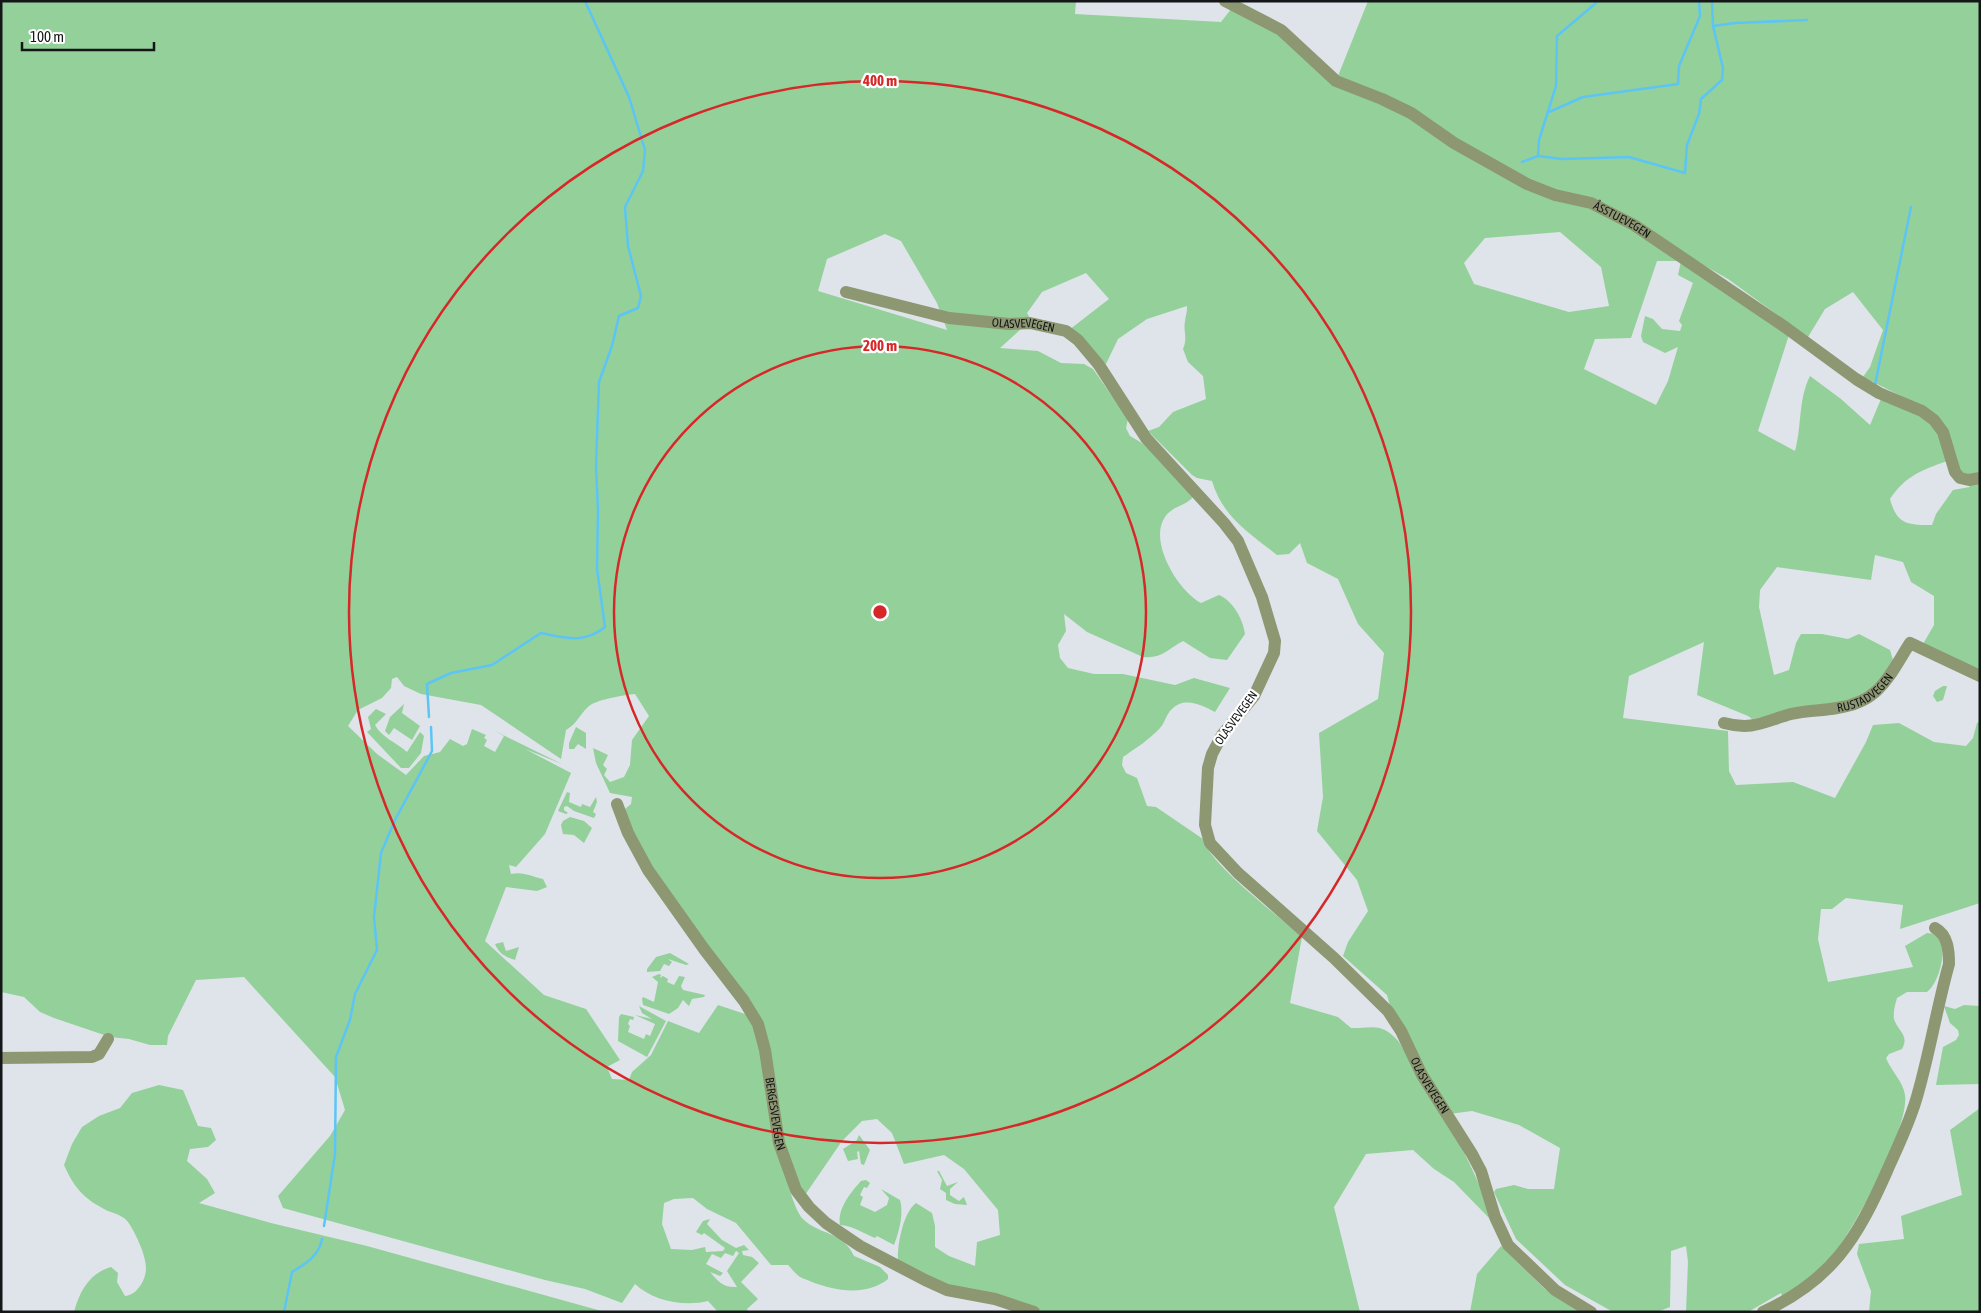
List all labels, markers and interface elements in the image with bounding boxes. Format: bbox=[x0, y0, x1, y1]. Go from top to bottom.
scale bar bbox=[22, 20, 155, 52]
text: 100 m bbox=[30, 28, 64, 45]
text: 400 m bbox=[862, 72, 897, 89]
street label: ÅSSTUEVEGEN bbox=[1591, 198, 1653, 241]
street label: OLASVEVEGEN bbox=[991, 315, 1056, 335]
text: 200 m bbox=[863, 337, 897, 354]
centre of rings bbox=[871, 603, 889, 621]
street label: RUSTADVEGEN bbox=[1836, 670, 1896, 715]
street label: OLASVEVEGEN bbox=[1212, 688, 1260, 748]
street label: OLASVEVEGEN bbox=[1408, 1055, 1452, 1116]
street label: BERGESVEVEGEN bbox=[762, 1076, 788, 1152]

